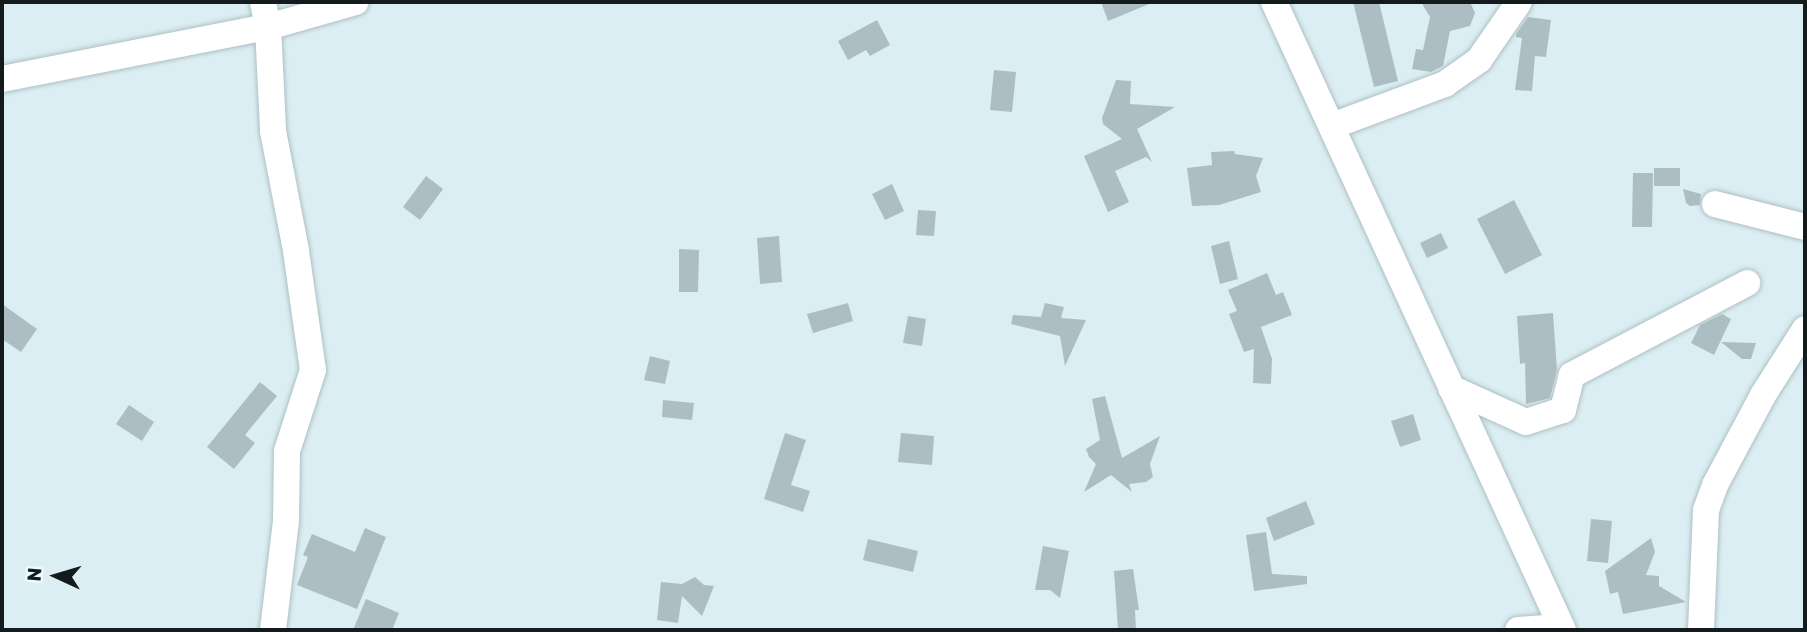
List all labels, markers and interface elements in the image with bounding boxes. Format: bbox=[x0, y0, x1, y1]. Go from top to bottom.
north arrow bbox=[21, 541, 91, 611]
text: N bbox=[23, 567, 47, 582]

